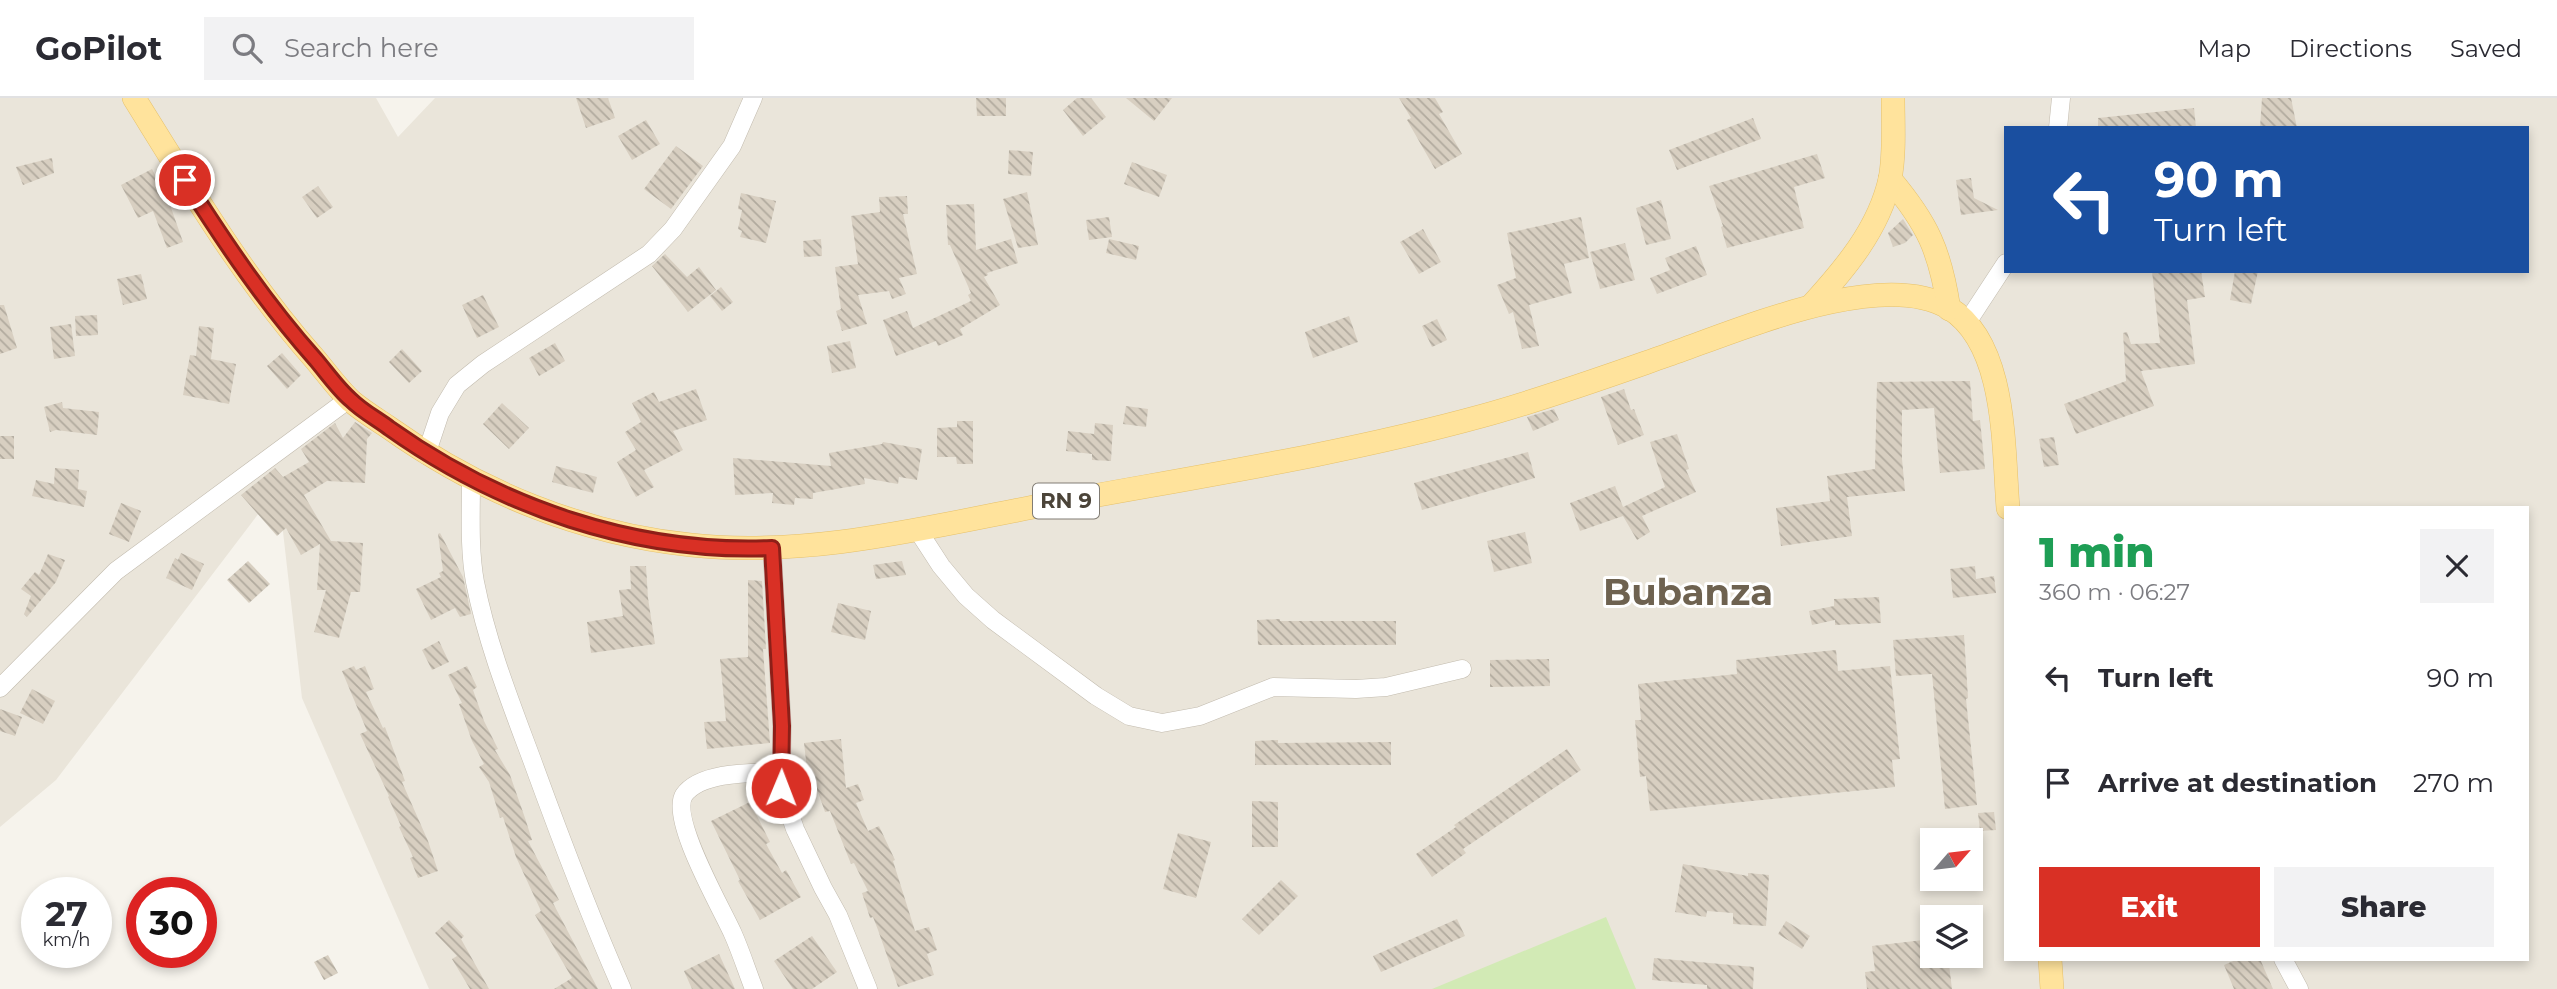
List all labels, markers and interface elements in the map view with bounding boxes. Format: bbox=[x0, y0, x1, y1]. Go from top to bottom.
search box bbox=[204, 17, 694, 80]
text: GoPilot bbox=[35, 28, 162, 68]
icon: search bbox=[228, 29, 266, 67]
text: Search here bbox=[284, 32, 439, 64]
text: Map bbox=[2198, 34, 2251, 63]
text: Directions bbox=[2289, 34, 2412, 63]
text: Saved bbox=[2450, 34, 2522, 63]
pin bbox=[155, 150, 215, 210]
text: 90 m bbox=[2154, 150, 2284, 209]
icon: left bbox=[2039, 154, 2130, 245]
icon: arrive bbox=[166, 161, 204, 199]
text: Turn left bbox=[2154, 210, 2288, 249]
road number: RN 9 bbox=[1033, 484, 1099, 518]
text: 1 min bbox=[2039, 526, 2155, 578]
button: close bbox=[2420, 529, 2494, 603]
district label: Bubanza bbox=[1603, 569, 1773, 614]
text: 360 m · 06:27 bbox=[2039, 578, 2190, 606]
icon: left bbox=[2039, 659, 2077, 697]
text: Turn left bbox=[2098, 662, 2214, 694]
text: 90 m bbox=[2427, 662, 2494, 694]
position arrow bbox=[744, 751, 818, 825]
icon: arrive bbox=[2039, 764, 2077, 802]
text: Arrive at destination bbox=[2098, 767, 2377, 799]
text: 270 m bbox=[2413, 767, 2494, 799]
north arrow bbox=[1920, 828, 1983, 891]
map controls bbox=[1920, 828, 1983, 968]
button: Exit bbox=[2039, 867, 2260, 947]
button: Share bbox=[2274, 867, 2494, 947]
speed limit sign: 30 bbox=[126, 877, 217, 968]
text: 27 bbox=[45, 892, 88, 935]
button: layers bbox=[1920, 905, 1983, 968]
text: km/h bbox=[42, 929, 91, 951]

